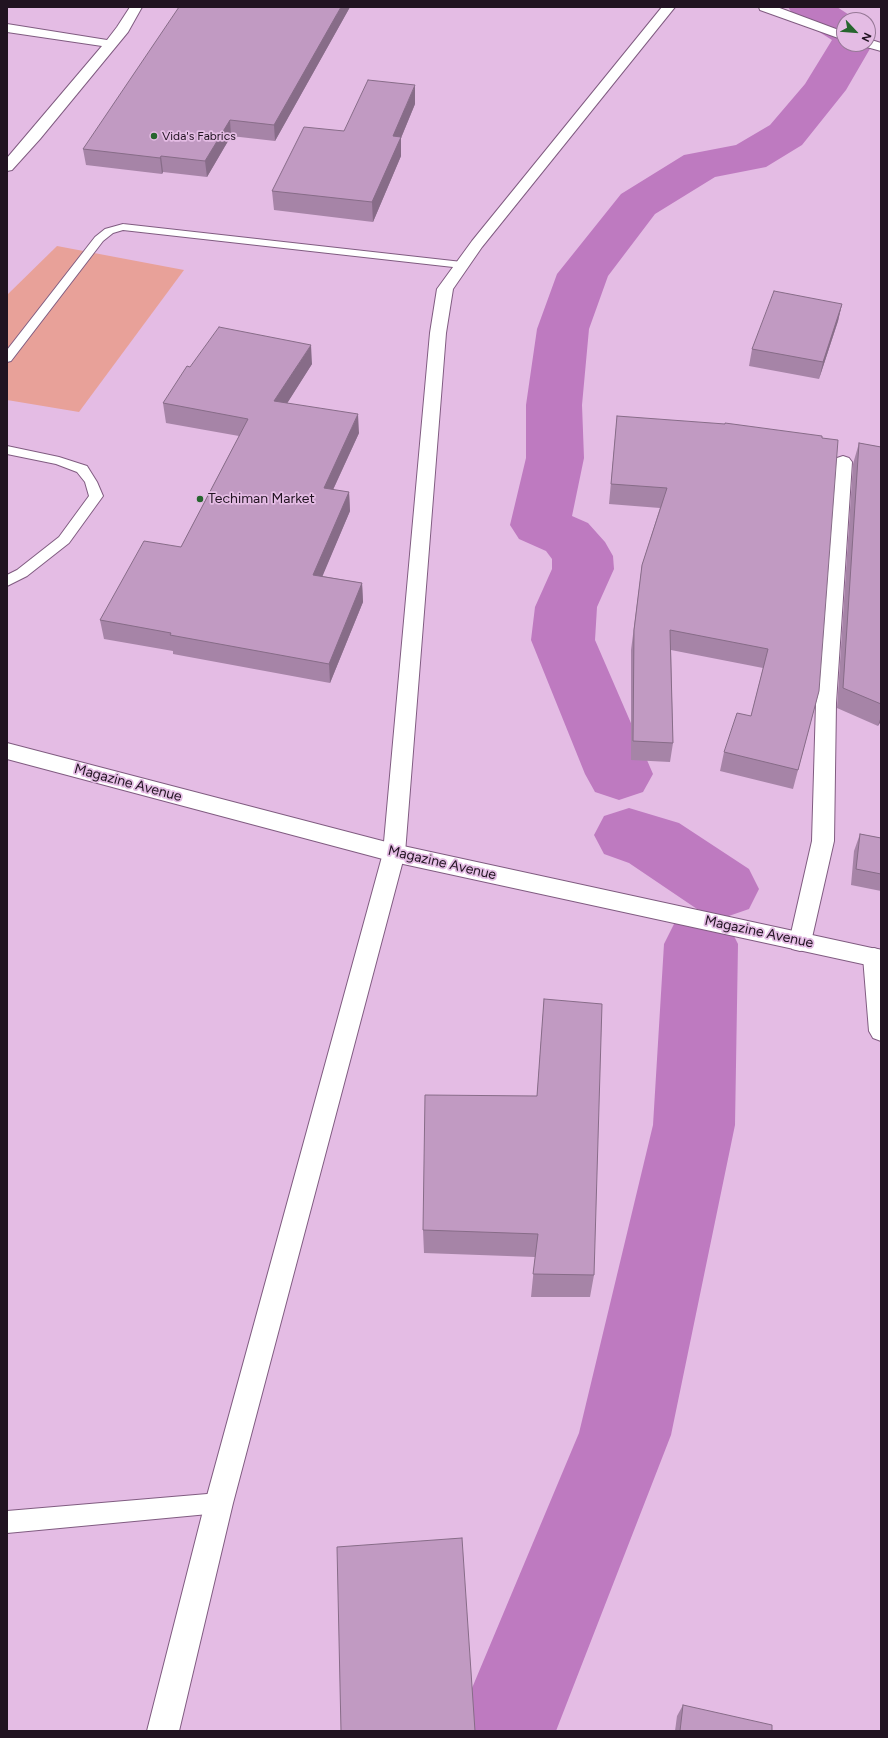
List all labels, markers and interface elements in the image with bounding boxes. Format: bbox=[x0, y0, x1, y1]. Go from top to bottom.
north arrow bbox=[836, 12, 876, 52]
text: N bbox=[859, 30, 874, 44]
place label: Vida's Fabrics bbox=[162, 129, 236, 143]
marker: Vida's Fabrics bbox=[149, 131, 159, 141]
place label: Techiman Market bbox=[208, 491, 315, 507]
marker: Techiman Market bbox=[195, 494, 205, 504]
street label: Magazine Avenue bbox=[72, 761, 184, 805]
street label: Magazine Avenue bbox=[386, 842, 498, 884]
street label: Magazine Avenue bbox=[703, 912, 815, 952]

